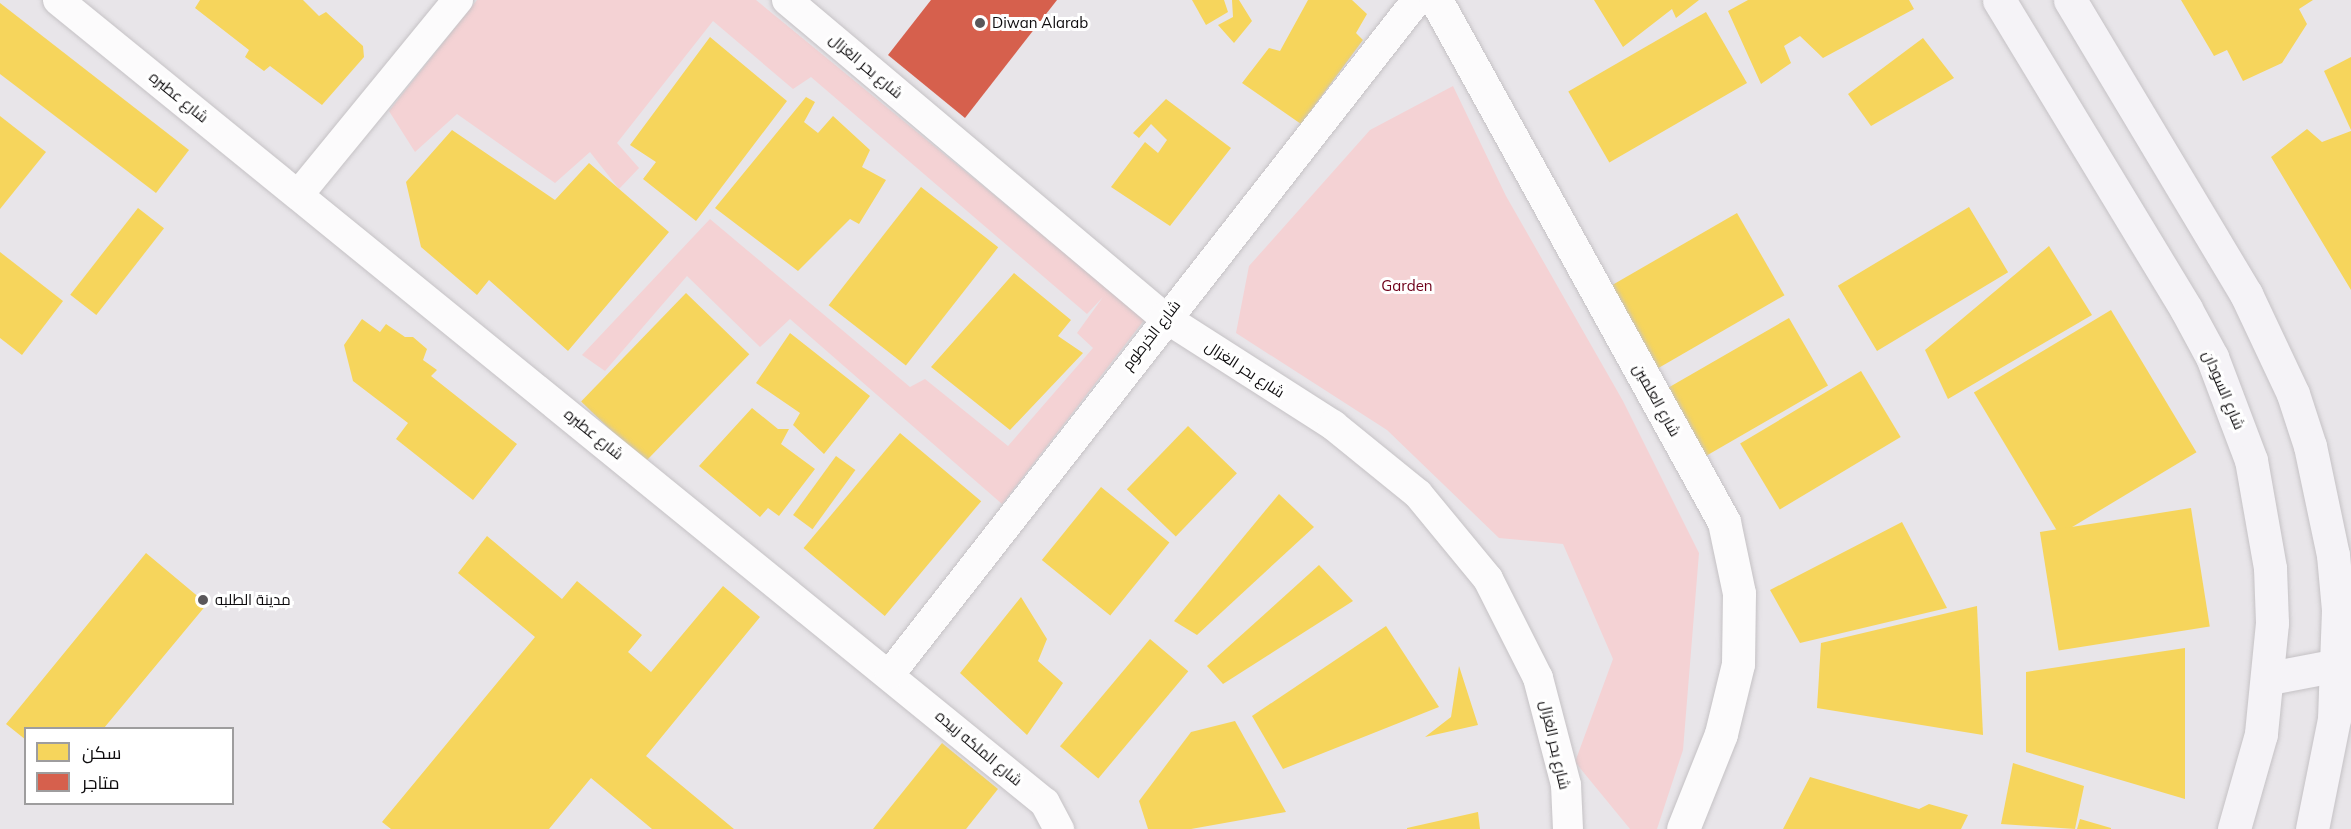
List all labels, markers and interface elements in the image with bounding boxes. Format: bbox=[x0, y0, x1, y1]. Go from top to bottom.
place label: Diwan Alarab bbox=[992, 14, 1088, 32]
marker: Diwan Alarab bbox=[973, 16, 987, 30]
street label: شارع بحر الغزال bbox=[825, 30, 907, 102]
street label: شارع عطبره bbox=[146, 68, 212, 126]
park label: Garden bbox=[1381, 277, 1433, 295]
street label: شارع الخرطوم bbox=[1118, 296, 1184, 374]
street label: شارع بحر الغزال bbox=[1202, 337, 1288, 401]
street label: شارع السودان bbox=[2199, 348, 2249, 432]
street label: شارع العلمين bbox=[1630, 361, 1684, 439]
street label: شارع عطبره bbox=[561, 405, 627, 463]
place label: مدينة الطلبه bbox=[215, 591, 291, 609]
marker: مدينة الطلبه bbox=[196, 593, 210, 607]
street label: شارع بحر الغزال bbox=[1536, 699, 1574, 791]
street label: شارع الملكه زبيده bbox=[932, 707, 1026, 789]
legend bbox=[24, 727, 234, 805]
text: سكن bbox=[82, 741, 121, 764]
text: متاجر bbox=[82, 771, 120, 794]

